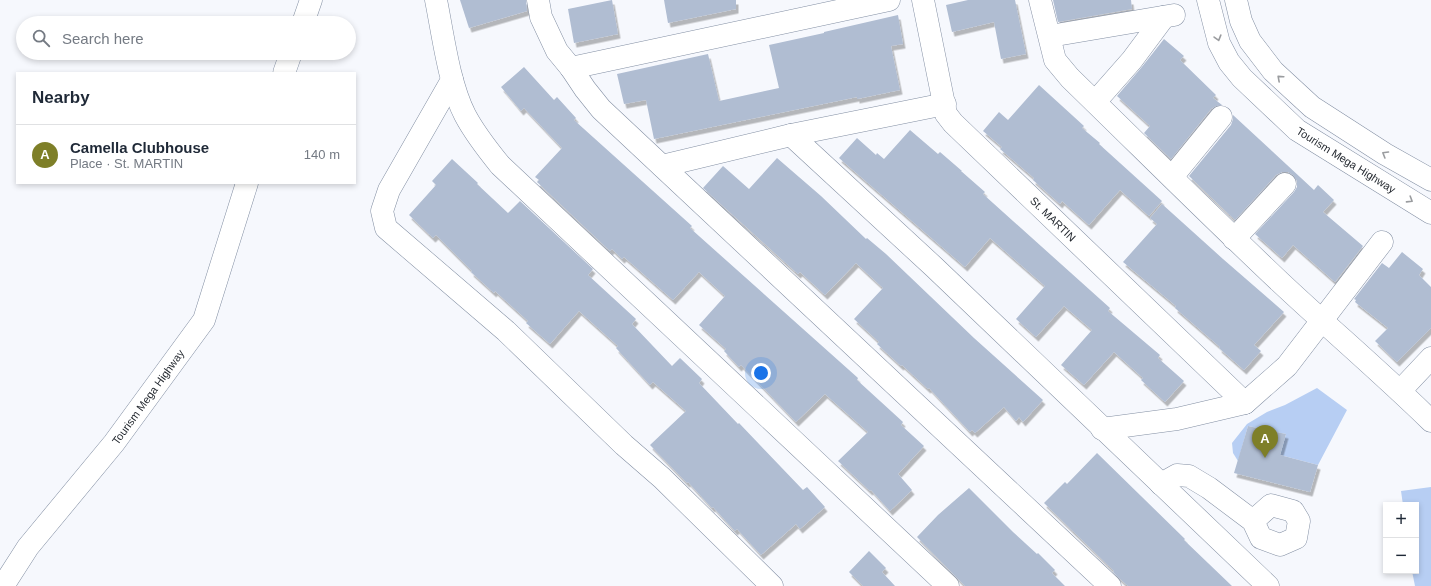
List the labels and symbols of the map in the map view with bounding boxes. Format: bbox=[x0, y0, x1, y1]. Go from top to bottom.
one-way arrow bbox=[1213, 34, 1222, 41]
one-way arrow bbox=[1277, 75, 1285, 82]
street label: Tourism Mega Highway bbox=[1294, 125, 1398, 196]
one-way arrow bbox=[1382, 151, 1389, 158]
street label: St. MARTIN bbox=[1028, 194, 1078, 244]
one-way arrow bbox=[1406, 195, 1413, 202]
street label: Tourism Mega Highway bbox=[110, 347, 187, 447]
your location bbox=[751, 363, 771, 383]
pin: A bbox=[1252, 425, 1278, 458]

